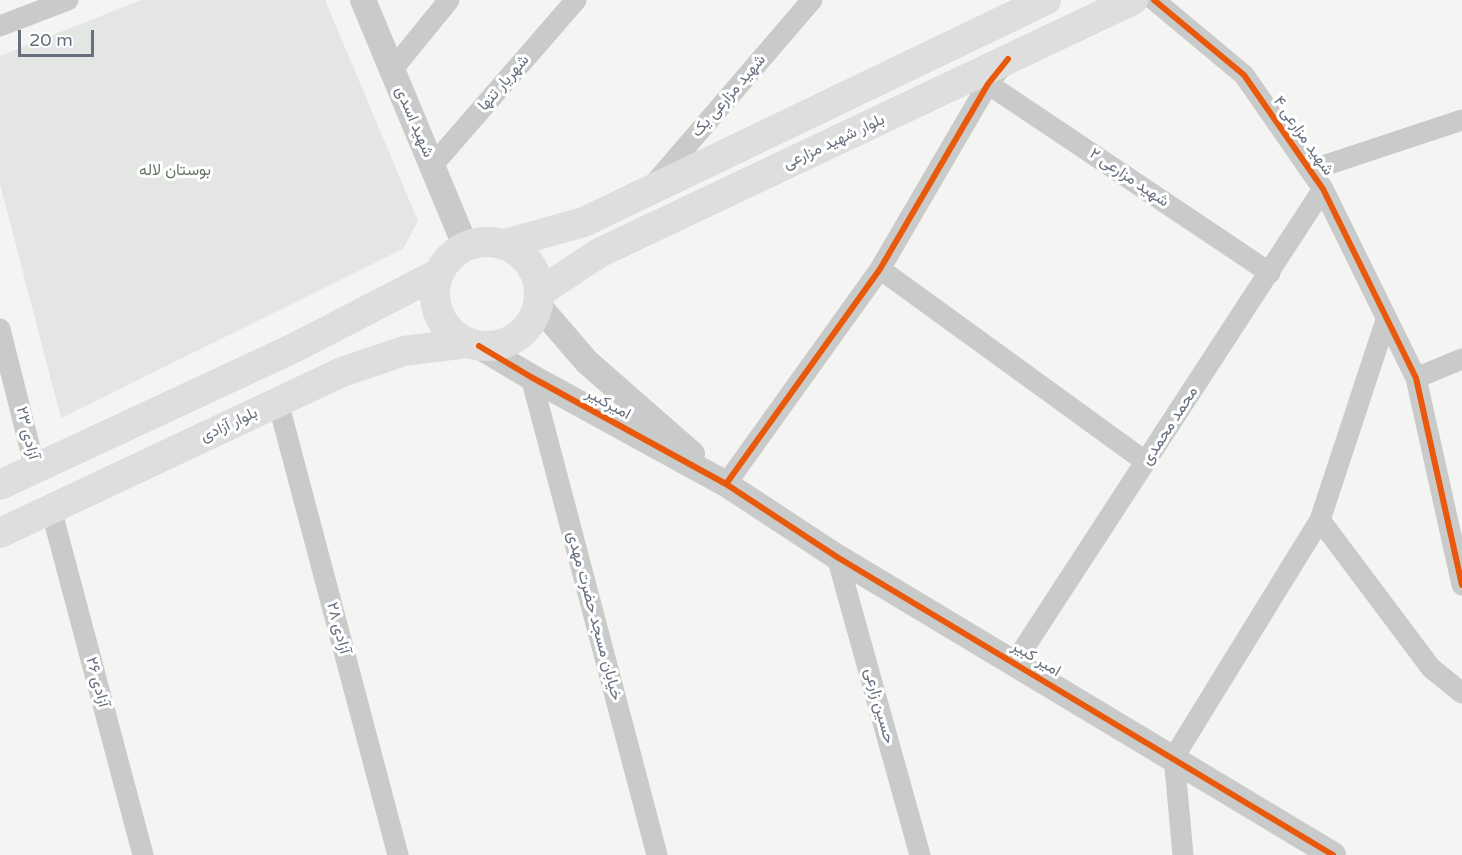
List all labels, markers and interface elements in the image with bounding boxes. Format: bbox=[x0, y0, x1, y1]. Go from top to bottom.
scale bar bbox=[21, 18, 98, 56]
text: 20 m bbox=[29, 29, 73, 51]
street label: شهریار تنها bbox=[474, 51, 534, 115]
street label: شهید مزارعی یک bbox=[688, 51, 770, 141]
street label: شهید اسدی bbox=[390, 84, 438, 160]
street label: شهید مزارعی ۴ bbox=[1269, 93, 1337, 179]
street label: بلوار شهید مزارعی bbox=[780, 110, 888, 174]
street label: شهید مزارعی ۲ bbox=[1086, 144, 1172, 212]
park label: بوستان لاله bbox=[139, 161, 211, 181]
street label: محمد محمدی bbox=[1138, 383, 1202, 469]
street label: امیرکبیر bbox=[582, 384, 634, 424]
street label: بلوار آزادی bbox=[197, 403, 261, 447]
street label: آزادی ۲۳ bbox=[11, 405, 43, 461]
street label: خیابان مسجد حضرت مهدی bbox=[562, 529, 626, 703]
street label: آزادی ۲۸ bbox=[322, 600, 354, 656]
street label: امیر کبیر bbox=[1008, 637, 1064, 681]
street label: آزادی ۲۶ bbox=[81, 655, 113, 709]
street label: حسین زارعی bbox=[860, 666, 898, 746]

